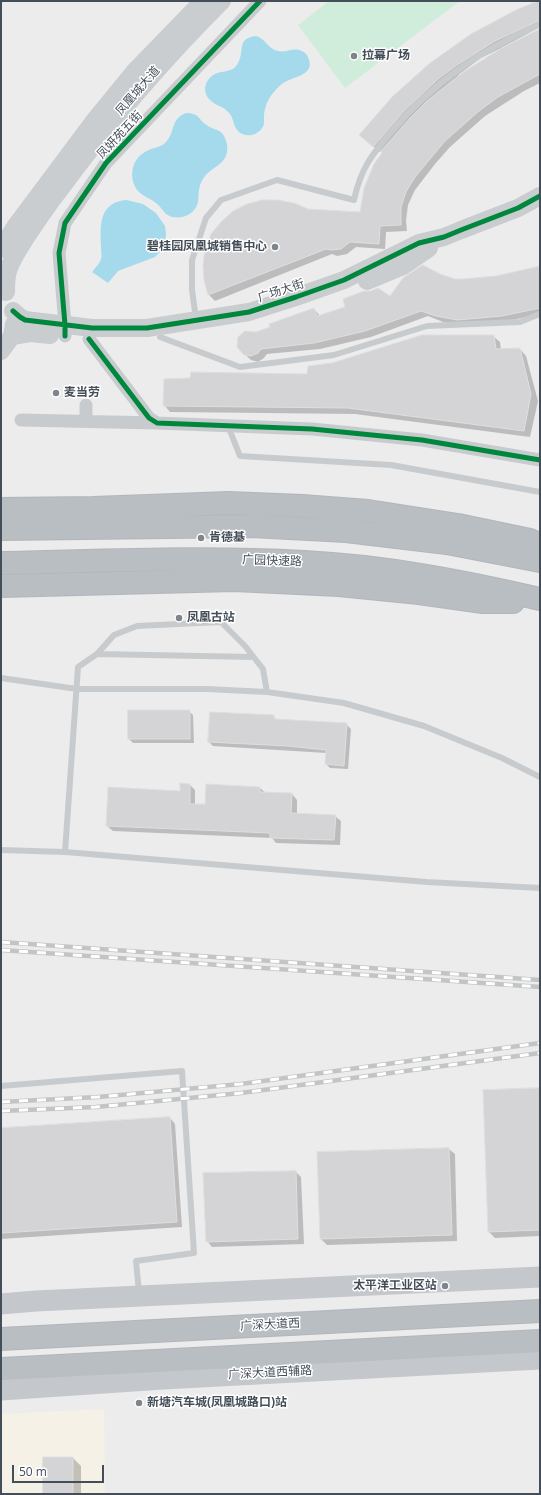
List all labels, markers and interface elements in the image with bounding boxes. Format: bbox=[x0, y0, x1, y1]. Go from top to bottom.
place label: 拉幕广场 bbox=[362, 49, 410, 63]
marker: 拉幕广场 bbox=[349, 51, 359, 61]
street label: 凤凰城大道 bbox=[113, 64, 163, 118]
street label: 凤妍苑五街 bbox=[94, 108, 146, 162]
place label: 碧桂园凤凰城销售中心 bbox=[147, 240, 267, 254]
marker: 碧桂园凤凰城销售中心 bbox=[270, 242, 280, 252]
street label: 广场大街 bbox=[256, 277, 306, 305]
place label: 麦当劳 bbox=[64, 386, 100, 400]
marker: 麦当劳 bbox=[51, 388, 61, 398]
place label: 肯德基 bbox=[209, 531, 245, 545]
marker: 肯德基 bbox=[196, 533, 206, 543]
street label: 广园快速路 bbox=[242, 553, 302, 569]
place label: 凤凰古站 bbox=[187, 611, 235, 625]
marker: 凤凰古站 bbox=[174, 613, 184, 623]
place label: 太平洋工业区站 bbox=[353, 1279, 437, 1293]
marker: 太平洋工业区站 bbox=[440, 1281, 450, 1291]
street label: 广深大道西 bbox=[240, 1316, 300, 1334]
street label: 广深大道西辅路 bbox=[228, 1364, 312, 1382]
place label: 新塘汽车城(凤凰城路口)站 bbox=[147, 1396, 287, 1410]
marker: 新塘汽车城(凤凰城路口)站 bbox=[134, 1398, 144, 1408]
scale bar bbox=[14, 1457, 106, 1483]
text: 50 m bbox=[19, 1463, 47, 1480]

